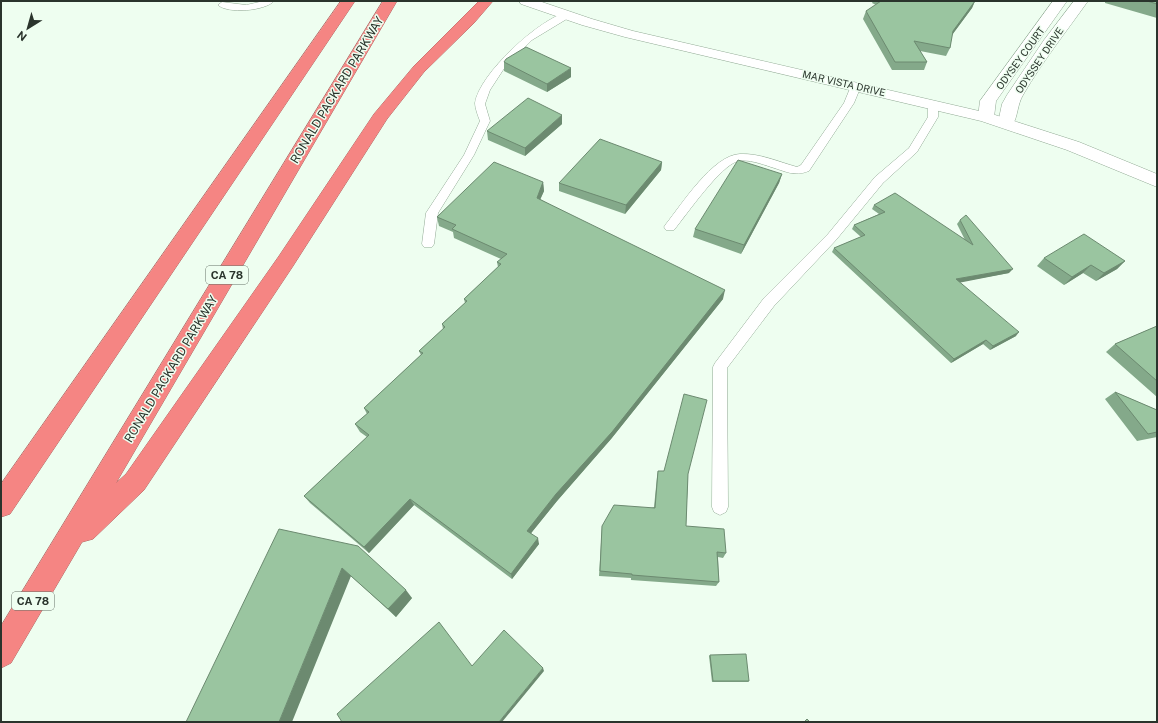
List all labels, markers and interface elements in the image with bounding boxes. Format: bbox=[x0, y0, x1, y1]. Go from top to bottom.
north arrow bbox=[8, 8, 48, 48]
street label: RONALD PACKARD PARKWAY bbox=[288, 13, 387, 166]
street label: ODYSEY COURT bbox=[993, 24, 1047, 92]
street label: ODYSSEY DRIVE bbox=[1012, 25, 1066, 95]
text: N bbox=[15, 29, 29, 43]
street label: MAR VISTA DRIVE bbox=[801, 68, 887, 98]
road number: CA 78 bbox=[206, 266, 248, 284]
street label: RONALD PACKARD PARKWAY bbox=[122, 292, 221, 445]
road number: CA 78 bbox=[12, 592, 54, 610]

